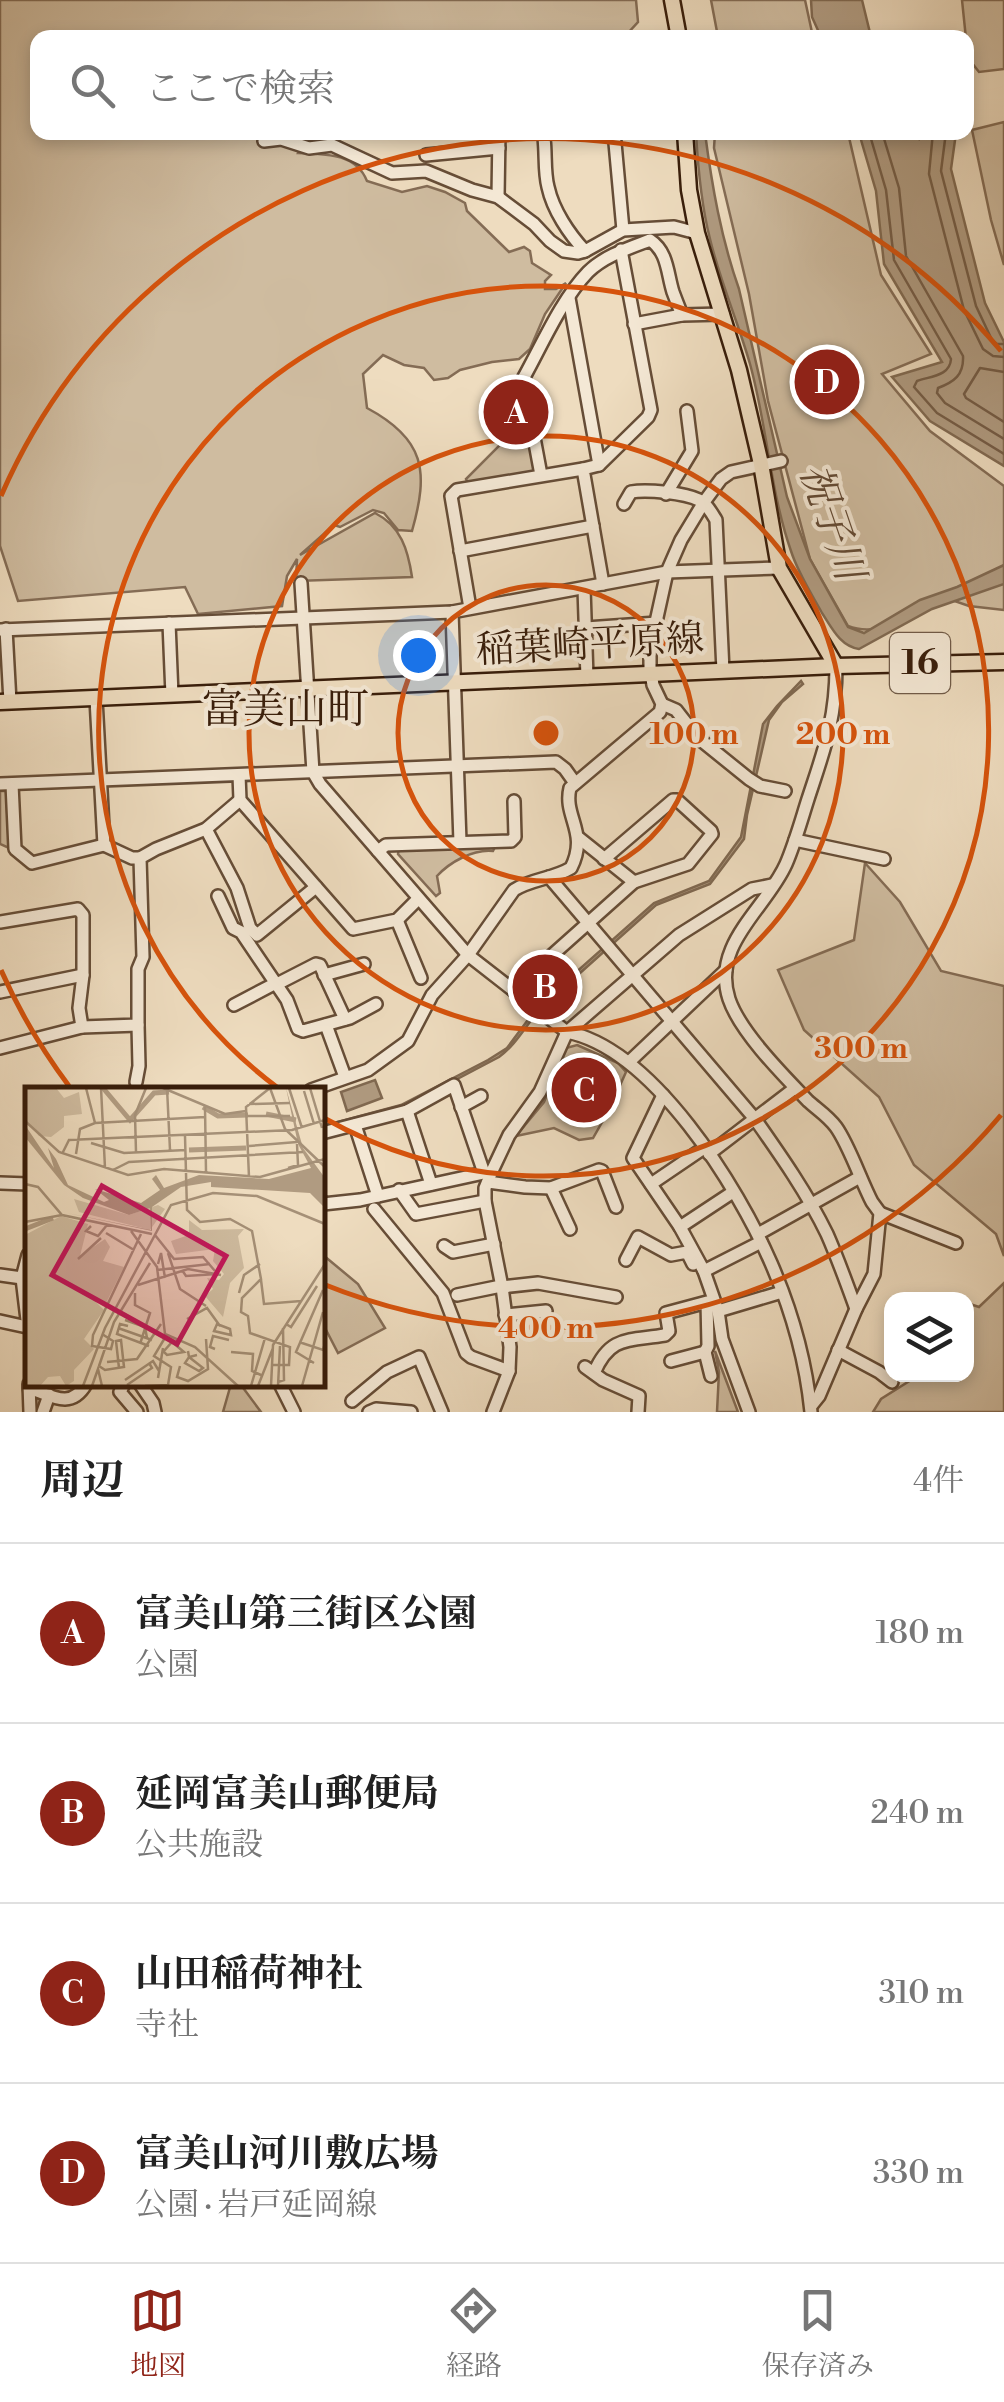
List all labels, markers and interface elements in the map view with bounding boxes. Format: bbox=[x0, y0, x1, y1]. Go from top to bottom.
search box bbox=[30, 30, 974, 140]
icon: search bbox=[65, 58, 120, 113]
text: ここで検索 bbox=[145, 66, 335, 113]
pin: D bbox=[794, 344, 860, 420]
pin: A bbox=[484, 374, 548, 450]
water label: 祝子川 bbox=[788, 457, 875, 591]
street label: 稲葉崎平原線 bbox=[475, 616, 705, 674]
your location bbox=[393, 630, 444, 681]
road number: 16 bbox=[890, 633, 950, 693]
district label: 富美山町 bbox=[201, 684, 369, 737]
centre of rings bbox=[528, 715, 564, 751]
text: 100 m bbox=[649, 716, 739, 754]
text: 200 m bbox=[796, 716, 890, 754]
pin: B bbox=[512, 950, 578, 1024]
text: 300 m bbox=[814, 1030, 908, 1068]
pin: C bbox=[552, 1052, 616, 1128]
inset map bbox=[25, 1087, 325, 1387]
map controls bbox=[884, 1292, 974, 1382]
button: layers bbox=[884, 1292, 974, 1382]
text: 400 m bbox=[498, 1310, 594, 1348]
text: 周辺 bbox=[40, 1455, 124, 1508]
text: 4件 bbox=[913, 1461, 964, 1501]
text: 富美山第三街区公園 bbox=[135, 1591, 477, 1638]
text: A bbox=[61, 1613, 84, 1653]
text: 180 m bbox=[875, 1613, 964, 1653]
text: 公園 bbox=[135, 1645, 199, 1685]
text: 延岡富美山郵便局 bbox=[135, 1771, 439, 1818]
text: B bbox=[60, 1793, 85, 1833]
text: 240 m bbox=[871, 1793, 964, 1833]
text: 公共施設 bbox=[135, 1825, 263, 1865]
text: 山田稲荷神社 bbox=[135, 1951, 363, 1998]
text: C bbox=[61, 1973, 84, 2013]
text: 310 m bbox=[878, 1973, 964, 2013]
text: 寺社 bbox=[135, 2005, 199, 2045]
text: 富美山河川敷広場 bbox=[135, 2131, 439, 2178]
text: D bbox=[60, 2153, 85, 2193]
text: 330 m bbox=[873, 2153, 964, 2193]
text: 公園 · 岩戸延岡線 bbox=[135, 2185, 378, 2225]
tab: 地図 bbox=[130, 2283, 186, 2384]
tab: 経路 bbox=[446, 2283, 502, 2384]
tab: 保存済み bbox=[762, 2283, 874, 2384]

